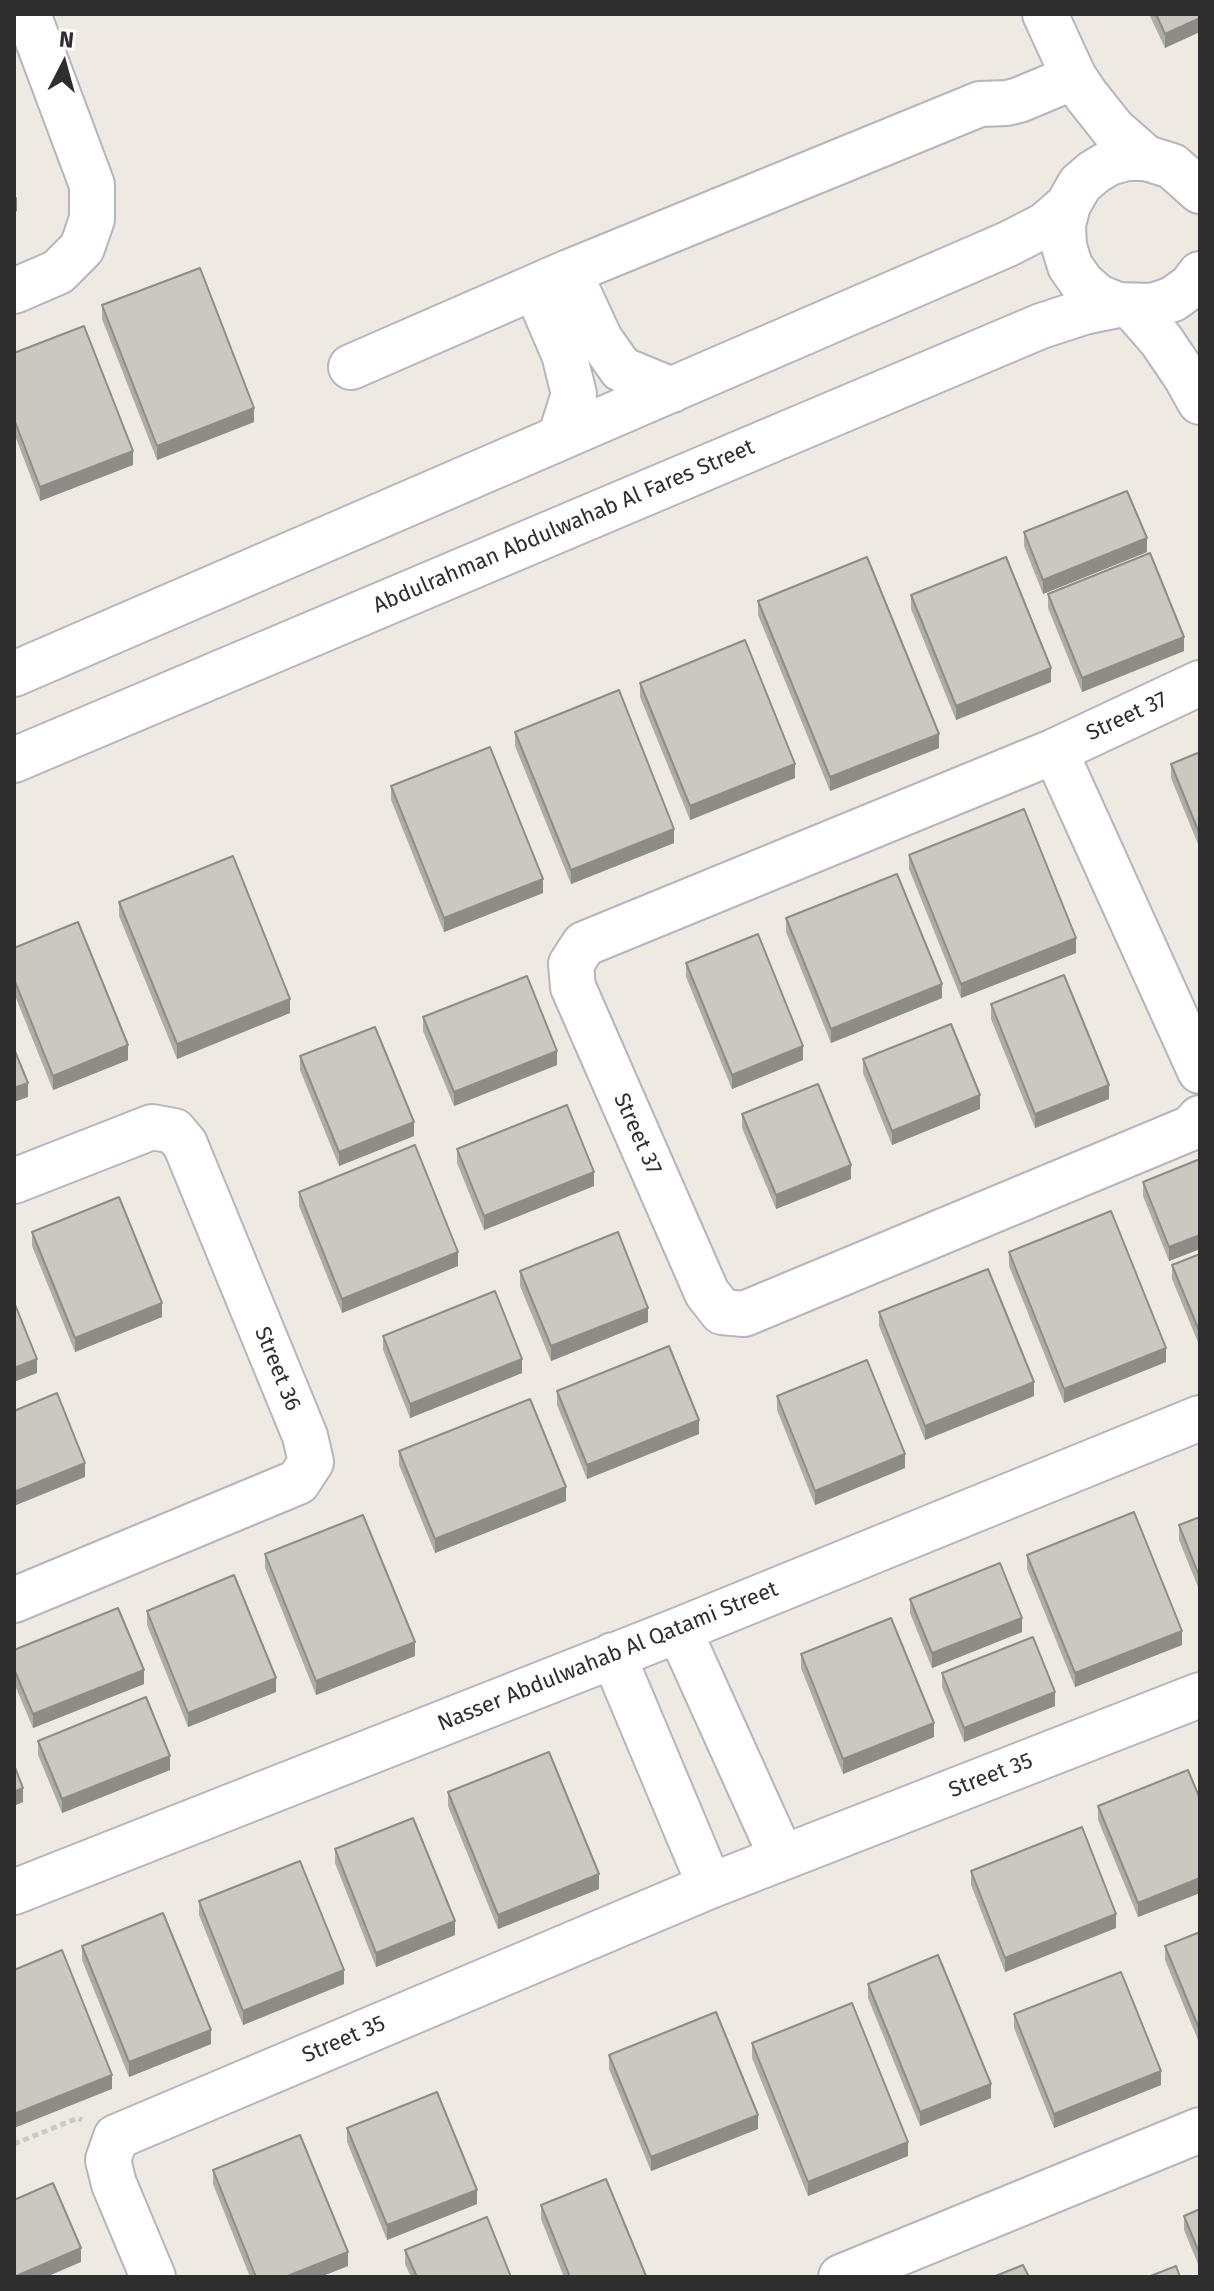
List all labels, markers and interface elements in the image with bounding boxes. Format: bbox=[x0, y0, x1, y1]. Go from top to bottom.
north arrow bbox=[24, 24, 104, 104]
text: N bbox=[58, 25, 75, 54]
street label: Abdulrahman Abdulwahab Al Fares Street bbox=[369, 434, 759, 620]
street label: Street 37 bbox=[1082, 687, 1172, 747]
street label: Street 37 bbox=[607, 1089, 667, 1179]
street label: Street 36 bbox=[248, 1323, 306, 1415]
street label: Nasser Abdulwahab Al Qatami Street bbox=[434, 1576, 782, 1738]
street label: Street 35 bbox=[945, 1748, 1037, 1804]
street label: Street 35 bbox=[299, 2011, 389, 2069]

